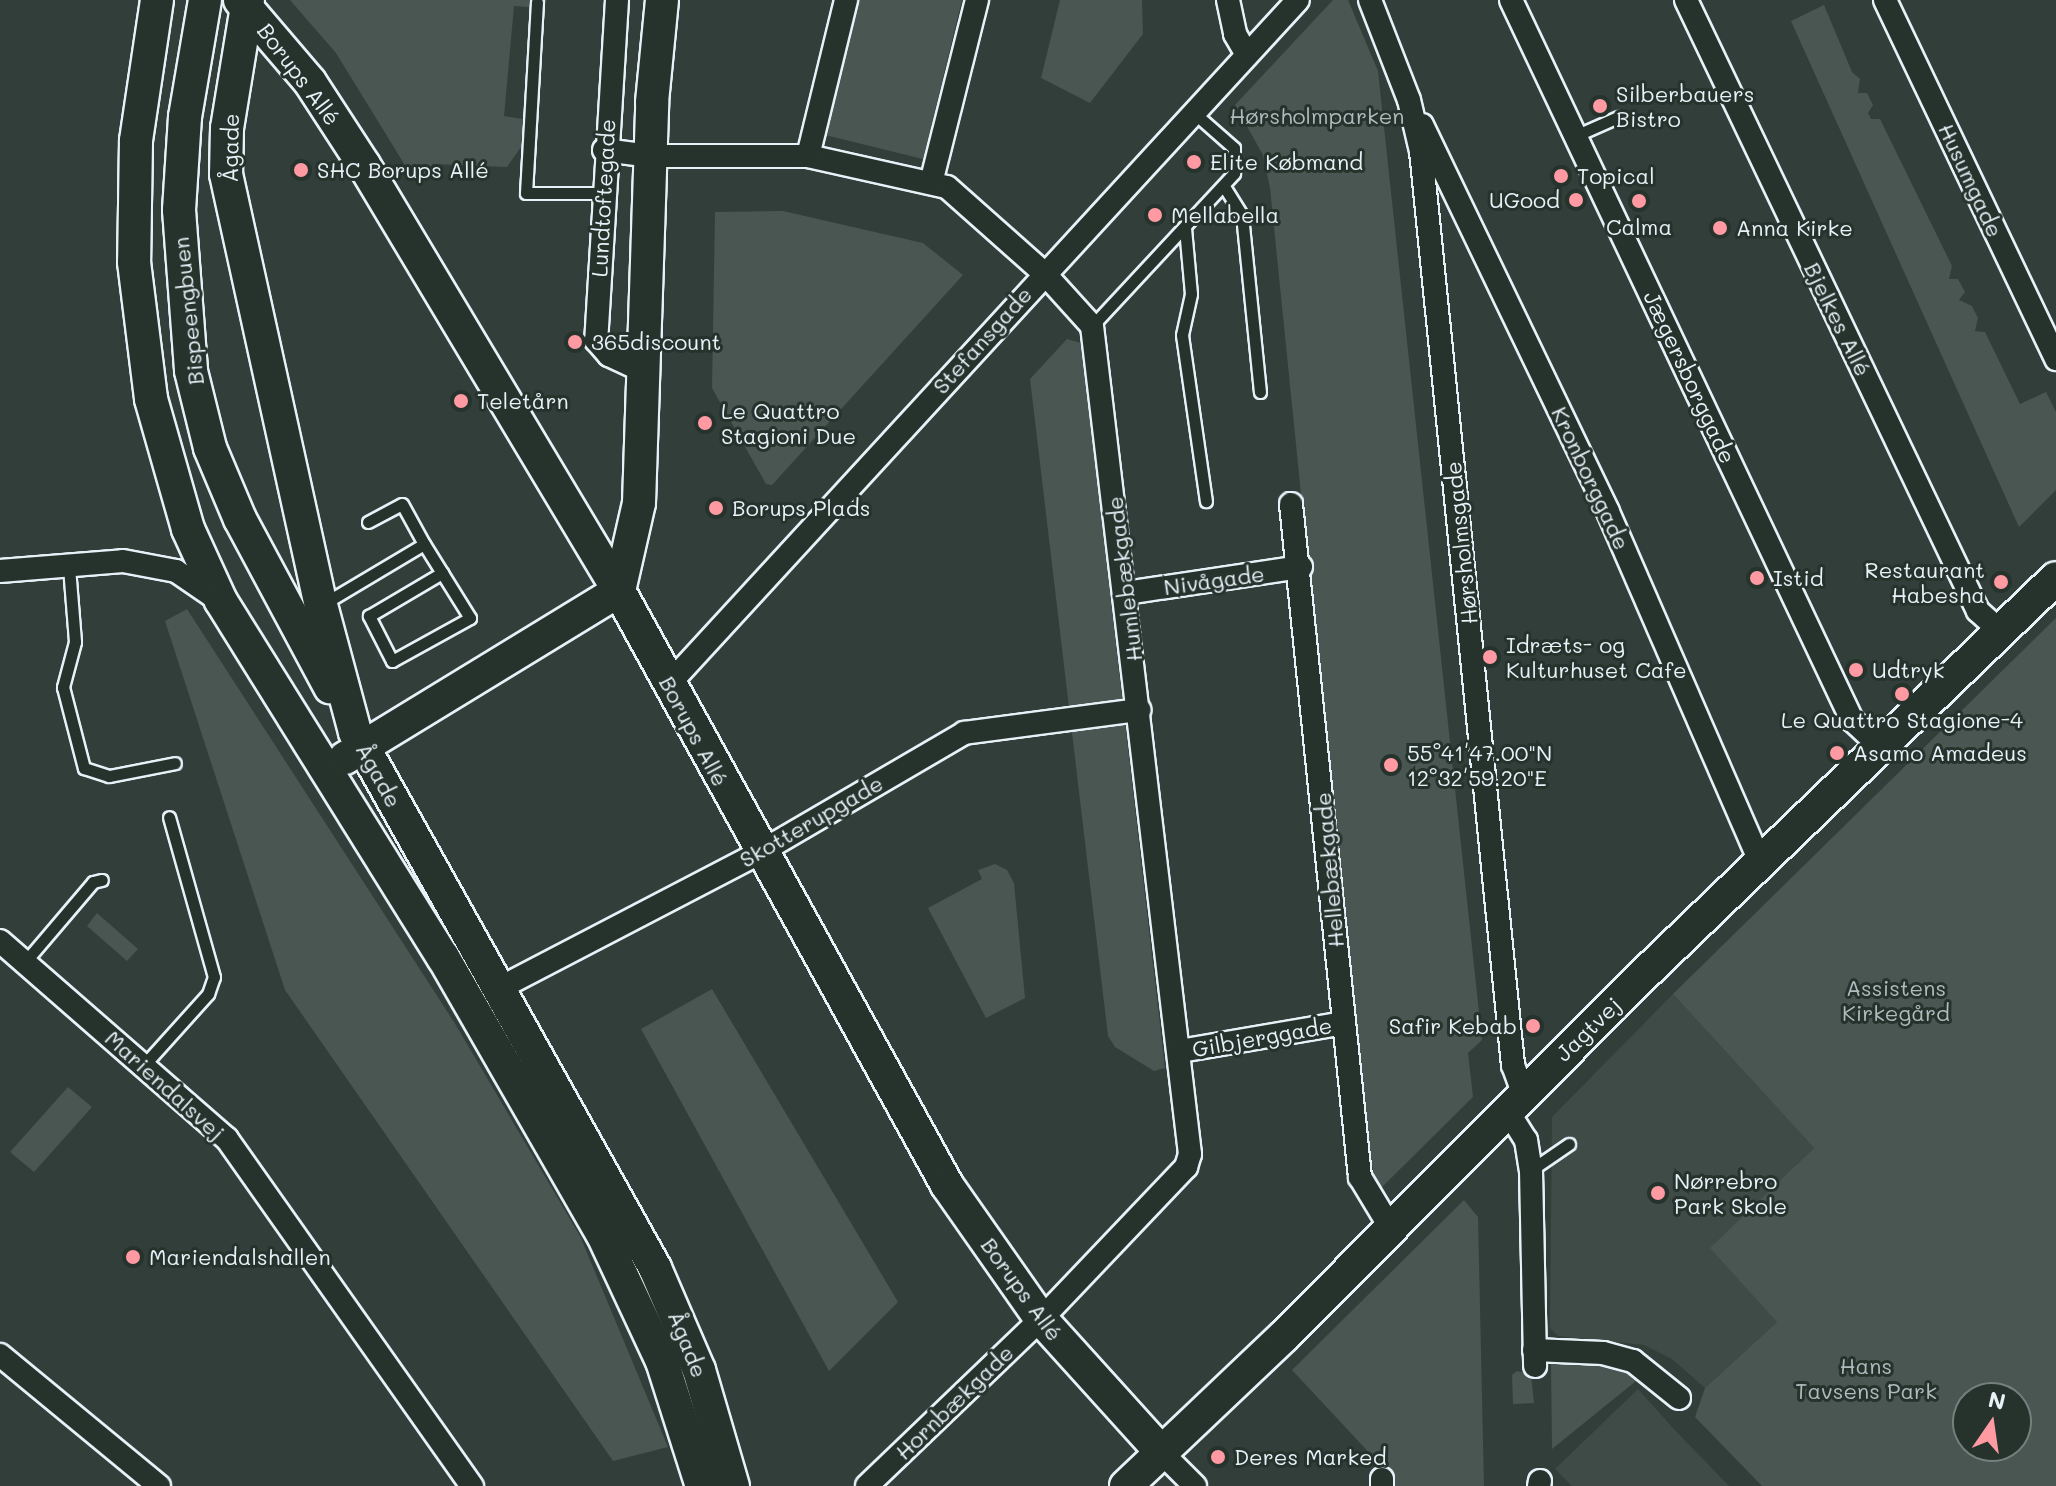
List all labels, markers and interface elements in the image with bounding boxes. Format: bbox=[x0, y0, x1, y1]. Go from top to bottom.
street label: Borups Allé bbox=[252, 18, 346, 130]
place label: Silberbauers Bistro bbox=[1616, 80, 1754, 132]
marker: Silberbauers Bistro bbox=[1591, 97, 1609, 115]
park label: Hørsholmparken bbox=[1230, 103, 1404, 129]
street label: Ågade bbox=[216, 113, 244, 183]
street label: Lundtoftegade bbox=[586, 118, 620, 278]
street label: Husumgade bbox=[1933, 119, 2009, 241]
place label: Elite Købmand bbox=[1210, 149, 1363, 175]
marker: Elite Købmand bbox=[1185, 153, 1203, 171]
place label: SHC Borups Allé bbox=[317, 157, 489, 183]
marker: SHC Borups Allé bbox=[292, 161, 310, 179]
place label: Topical bbox=[1577, 163, 1655, 189]
marker: Topical bbox=[1552, 167, 1570, 185]
place label: UGood bbox=[1489, 187, 1560, 213]
marker: UGood bbox=[1567, 191, 1585, 209]
marker: Calma bbox=[1630, 192, 1648, 210]
place label: Mellabella bbox=[1171, 202, 1279, 228]
marker: Mellabella bbox=[1146, 206, 1164, 224]
place label: Calma bbox=[1606, 214, 1672, 240]
place label: Anna Kirke bbox=[1736, 215, 1853, 241]
marker: Anna Kirke bbox=[1711, 219, 1729, 237]
street label: Bispeengbuen bbox=[167, 236, 209, 386]
street label: Bjelkes Allé bbox=[1799, 258, 1877, 380]
street label: Stefansgade bbox=[927, 281, 1037, 399]
street label: Jægersborggade bbox=[1638, 287, 1742, 467]
place label: 365discount bbox=[591, 329, 721, 355]
marker: 365discount bbox=[566, 333, 584, 351]
place label: Teletårn bbox=[477, 388, 569, 414]
marker: Teletårn bbox=[452, 392, 470, 410]
place label: Le Quattro Stagioni Due bbox=[721, 397, 856, 448]
street label: Kronborggade bbox=[1546, 402, 1636, 554]
marker: Le Quattro Stagioni Due bbox=[696, 414, 714, 432]
street label: Hørsholmsgade bbox=[1439, 460, 1483, 626]
place label: Borups Plads bbox=[732, 495, 870, 521]
street label: Humlebækgade bbox=[1101, 495, 1147, 663]
marker: Borups Plads bbox=[707, 499, 725, 517]
place label: Restaurant Habesha bbox=[1865, 556, 1985, 608]
street label: Nivågade bbox=[1162, 560, 1266, 600]
place label: Istid bbox=[1773, 565, 1824, 591]
marker: Istid bbox=[1748, 569, 1766, 587]
marker: Restaurant Habesha bbox=[1992, 573, 2010, 591]
place label: Idræts- og Kulturhuset Cafe bbox=[1506, 631, 1687, 682]
marker: Idræts- og Kulturhuset Cafe bbox=[1481, 648, 1499, 666]
place label: Udtryk bbox=[1872, 657, 1945, 683]
marker: Udtryk bbox=[1847, 661, 1865, 679]
street label: Borups Allé bbox=[654, 671, 734, 791]
marker: Le Quattro Stagione-4 bbox=[1893, 685, 1911, 703]
place label: Le Quattro Stagione-4 bbox=[1781, 707, 2023, 733]
street label: Ågade bbox=[351, 738, 407, 812]
place label: 55°41′47.00"N 12°32′59.20"E bbox=[1407, 739, 1552, 790]
place label: Asamo Amadeus bbox=[1853, 740, 2027, 766]
marker: Asamo Amadeus bbox=[1828, 744, 1846, 762]
marker: 55°41′47.00"N 12°32′59.20"E bbox=[1382, 756, 1400, 774]
street label: Skotterupgade bbox=[735, 769, 887, 873]
street label: Hellebækgade bbox=[1309, 791, 1349, 949]
park label: Assistens Kirkegård bbox=[1842, 974, 1950, 1026]
street label: Jagtvej bbox=[1550, 991, 1626, 1067]
street label: Gilbjerggade bbox=[1190, 1012, 1334, 1062]
place label: Safir Kebab bbox=[1389, 1013, 1517, 1039]
marker: Safir Kebab bbox=[1524, 1017, 1542, 1035]
street label: Mariendalsvej bbox=[100, 1025, 230, 1145]
place label: Nørrebro Park Skole bbox=[1674, 1167, 1787, 1218]
marker: Nørrebro Park Skole bbox=[1649, 1184, 1667, 1202]
street label: Borups Allé bbox=[976, 1232, 1068, 1346]
place label: Mariendalshallen bbox=[149, 1244, 331, 1270]
marker: Mariendalshallen bbox=[124, 1248, 142, 1266]
street label: Ågade bbox=[663, 1307, 713, 1381]
street label: Hornbækgade bbox=[890, 1339, 1018, 1465]
park label: Hans Tavsens Park bbox=[1795, 1352, 1937, 1404]
north arrow bbox=[1952, 1382, 2032, 1462]
text: N bbox=[1986, 1384, 2008, 1416]
place label: Deres Marked bbox=[1234, 1444, 1387, 1470]
marker: Deres Marked bbox=[1209, 1448, 1227, 1466]

